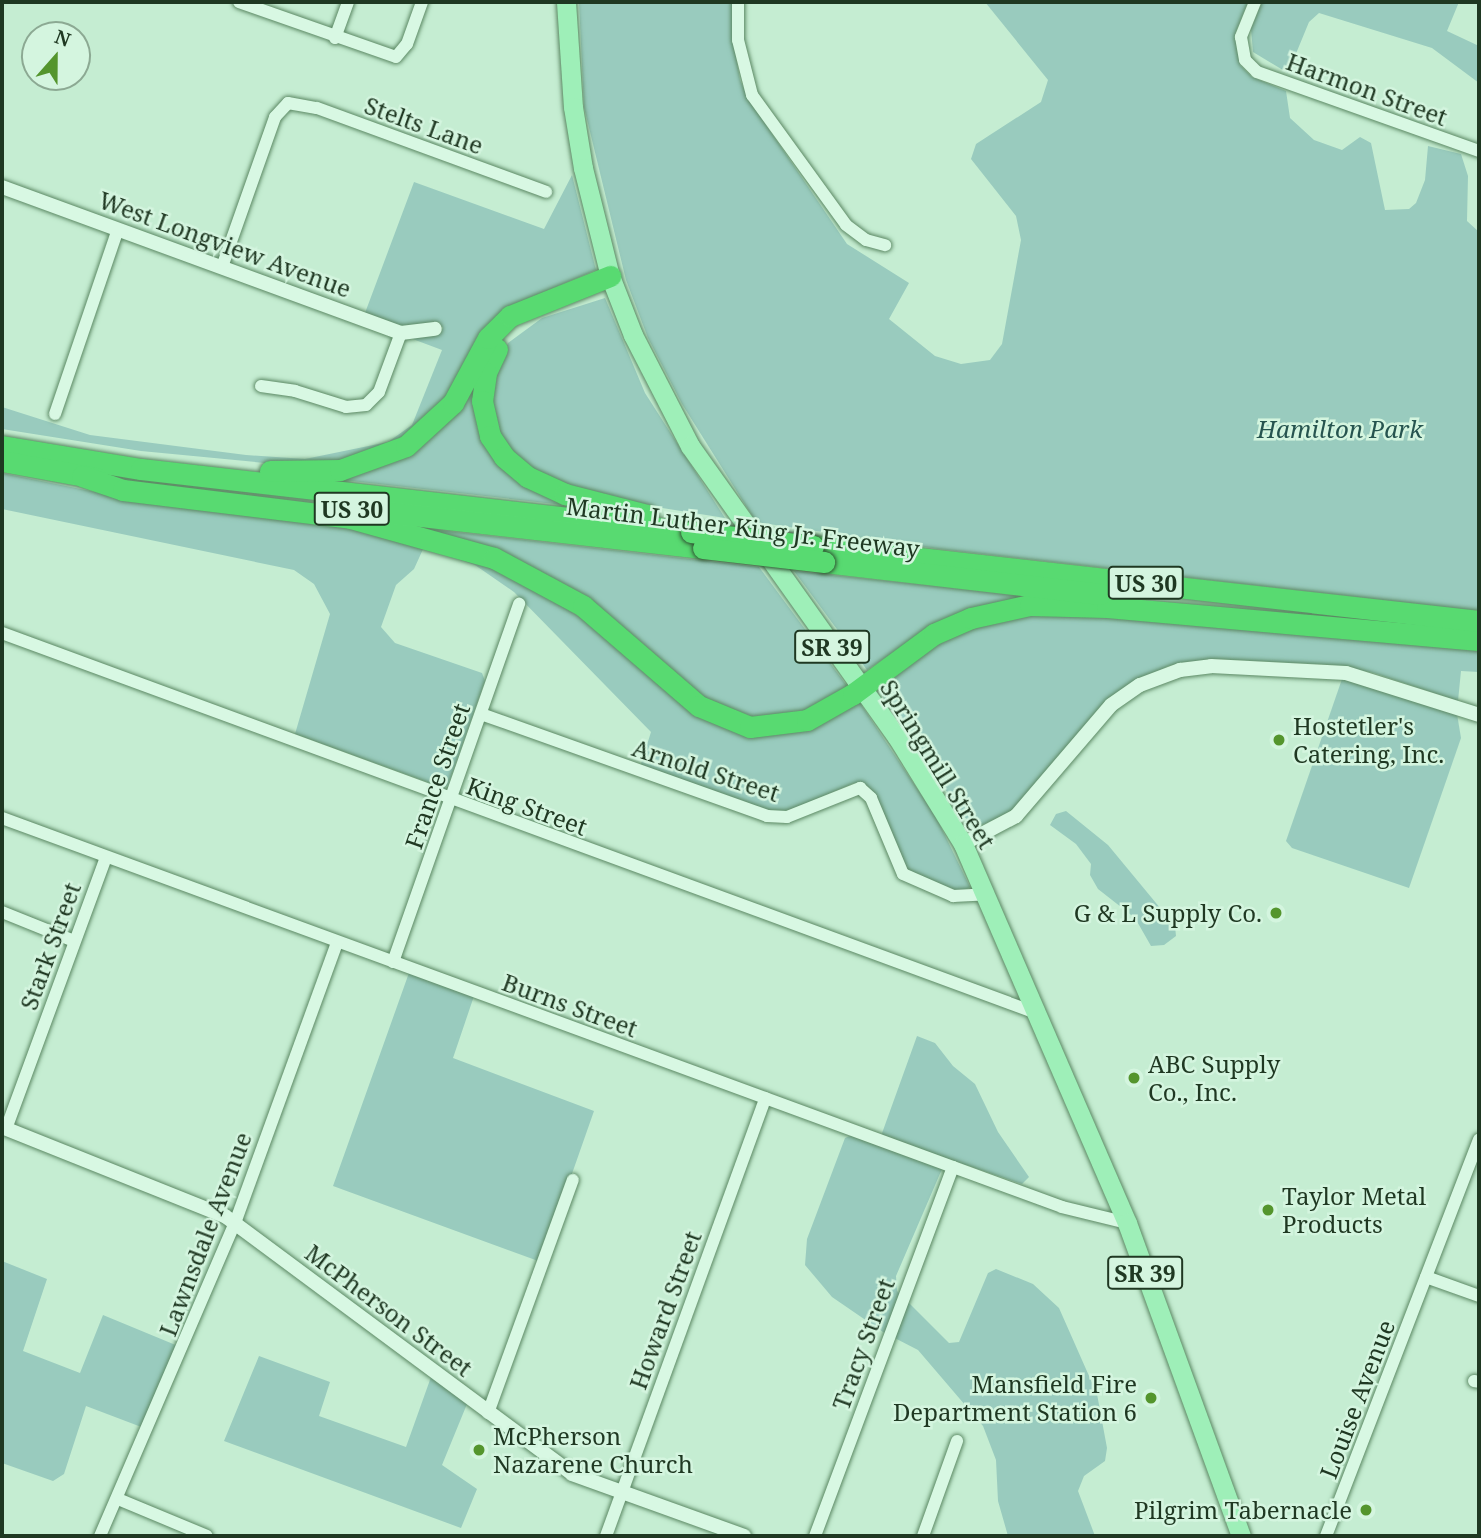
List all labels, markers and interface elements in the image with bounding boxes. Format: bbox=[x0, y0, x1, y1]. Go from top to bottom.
north arrow bbox=[21, 21, 91, 91]
text: N bbox=[51, 23, 74, 53]
street label: Harmon Street bbox=[1283, 47, 1451, 131]
street label: Stelts Lane bbox=[361, 90, 487, 160]
street label: West Longview Avenue bbox=[95, 185, 355, 303]
park label: Hamilton Park bbox=[1257, 415, 1423, 443]
road number: US 30 bbox=[314, 489, 390, 528]
street label: Martin Luther King Jr. Freeway bbox=[565, 491, 921, 563]
road number: US 30 bbox=[1108, 564, 1184, 603]
road number: SR 39 bbox=[794, 628, 870, 666]
street label: Springmill Street bbox=[874, 674, 1002, 854]
street label: France Street bbox=[399, 700, 475, 852]
place label: Hostetler's Catering, Inc. bbox=[1293, 712, 1444, 768]
marker: Hostetler's Catering, Inc. bbox=[1271, 732, 1287, 748]
street label: Arnold Street bbox=[629, 733, 783, 807]
street label: King Street bbox=[463, 771, 591, 841]
street label: Stark Street bbox=[14, 878, 86, 1014]
place label: G & L Supply Co. bbox=[1074, 899, 1262, 927]
marker: G & L Supply Co. bbox=[1268, 905, 1284, 921]
street label: Burns Street bbox=[498, 967, 642, 1043]
place label: ABC Supply Co., Inc. bbox=[1148, 1050, 1280, 1106]
marker: ABC Supply Co., Inc. bbox=[1126, 1070, 1142, 1086]
street label: Lawnsdale Avenue bbox=[153, 1128, 257, 1340]
place label: Taylor Metal Products bbox=[1282, 1182, 1426, 1238]
marker: Taylor Metal Products bbox=[1260, 1202, 1276, 1218]
street label: Howard Street bbox=[623, 1227, 707, 1393]
street label: McPherson Street bbox=[300, 1238, 478, 1382]
road number: SR 39 bbox=[1106, 1254, 1184, 1292]
street label: Tracy Street bbox=[826, 1274, 900, 1414]
street label: Louise Avenue bbox=[1314, 1316, 1400, 1482]
place label: Mansfield Fire Department Station 6 bbox=[893, 1370, 1137, 1426]
marker: Mansfield Fire Department Station 6 bbox=[1143, 1390, 1159, 1406]
place label: McPherson Nazarene Church bbox=[493, 1422, 693, 1478]
marker: McPherson Nazarene Church bbox=[471, 1442, 487, 1458]
place label: Pilgrim Tabernacle bbox=[1134, 1496, 1352, 1524]
marker: Pilgrim Tabernacle bbox=[1358, 1502, 1374, 1518]

